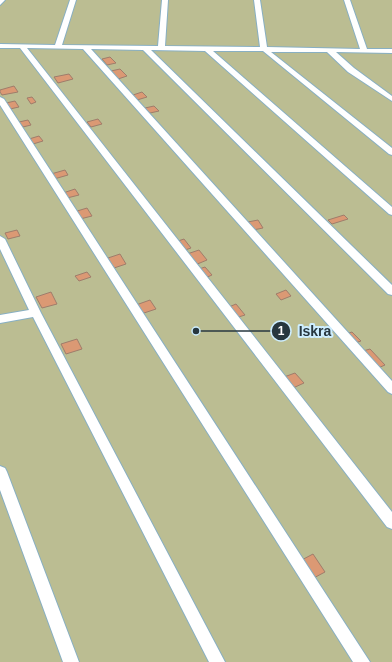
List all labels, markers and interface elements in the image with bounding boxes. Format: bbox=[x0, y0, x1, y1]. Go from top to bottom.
callout: Iskra bbox=[271, 318, 340, 344]
text: Iskra bbox=[299, 323, 332, 339]
text: 1 bbox=[278, 324, 285, 338]

